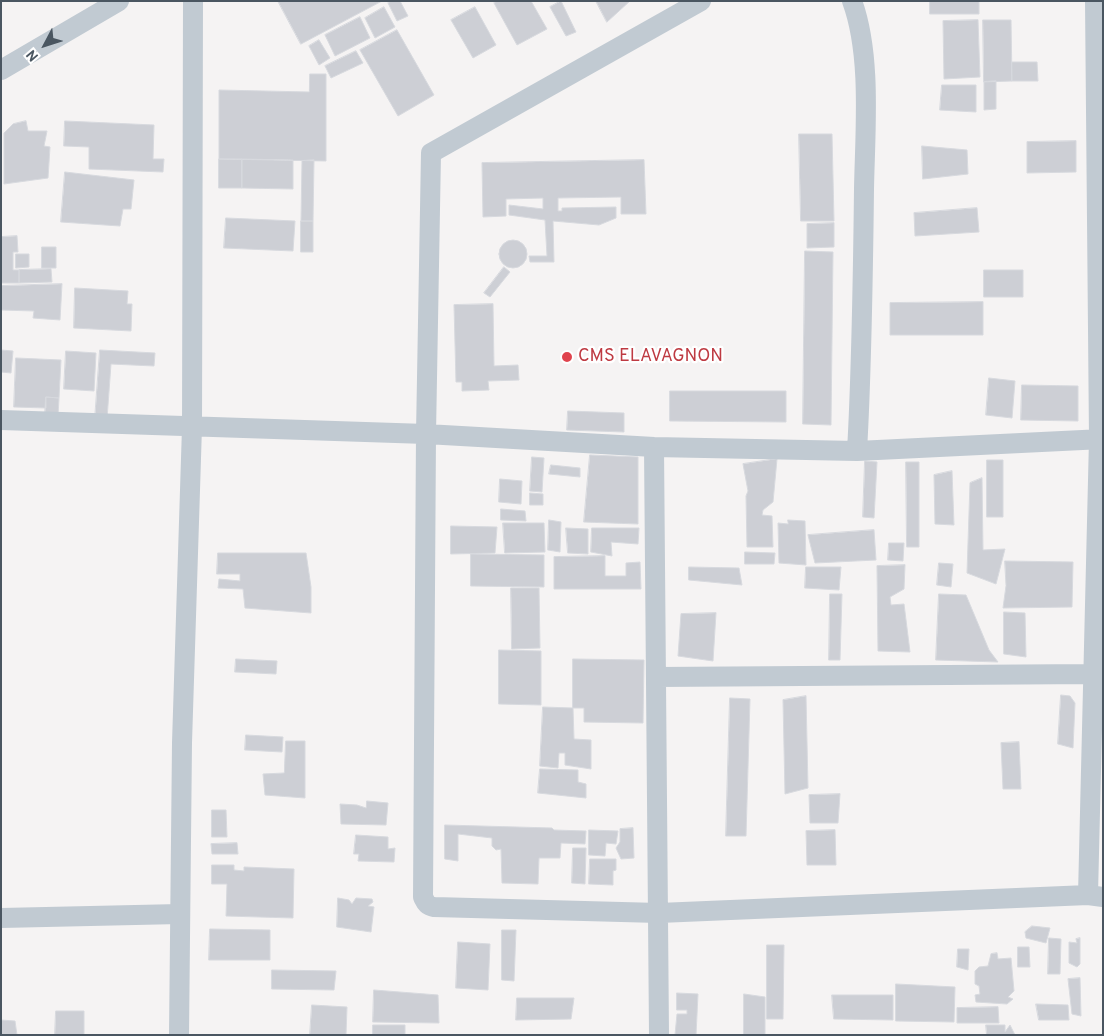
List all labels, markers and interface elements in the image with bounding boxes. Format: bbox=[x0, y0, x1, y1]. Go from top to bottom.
north arrow bbox=[20, 20, 70, 70]
text: N bbox=[23, 46, 43, 64]
place label: CMS ELAVAGNON bbox=[578, 346, 723, 368]
marker: CMS ELAVAGNON bbox=[560, 350, 574, 364]

